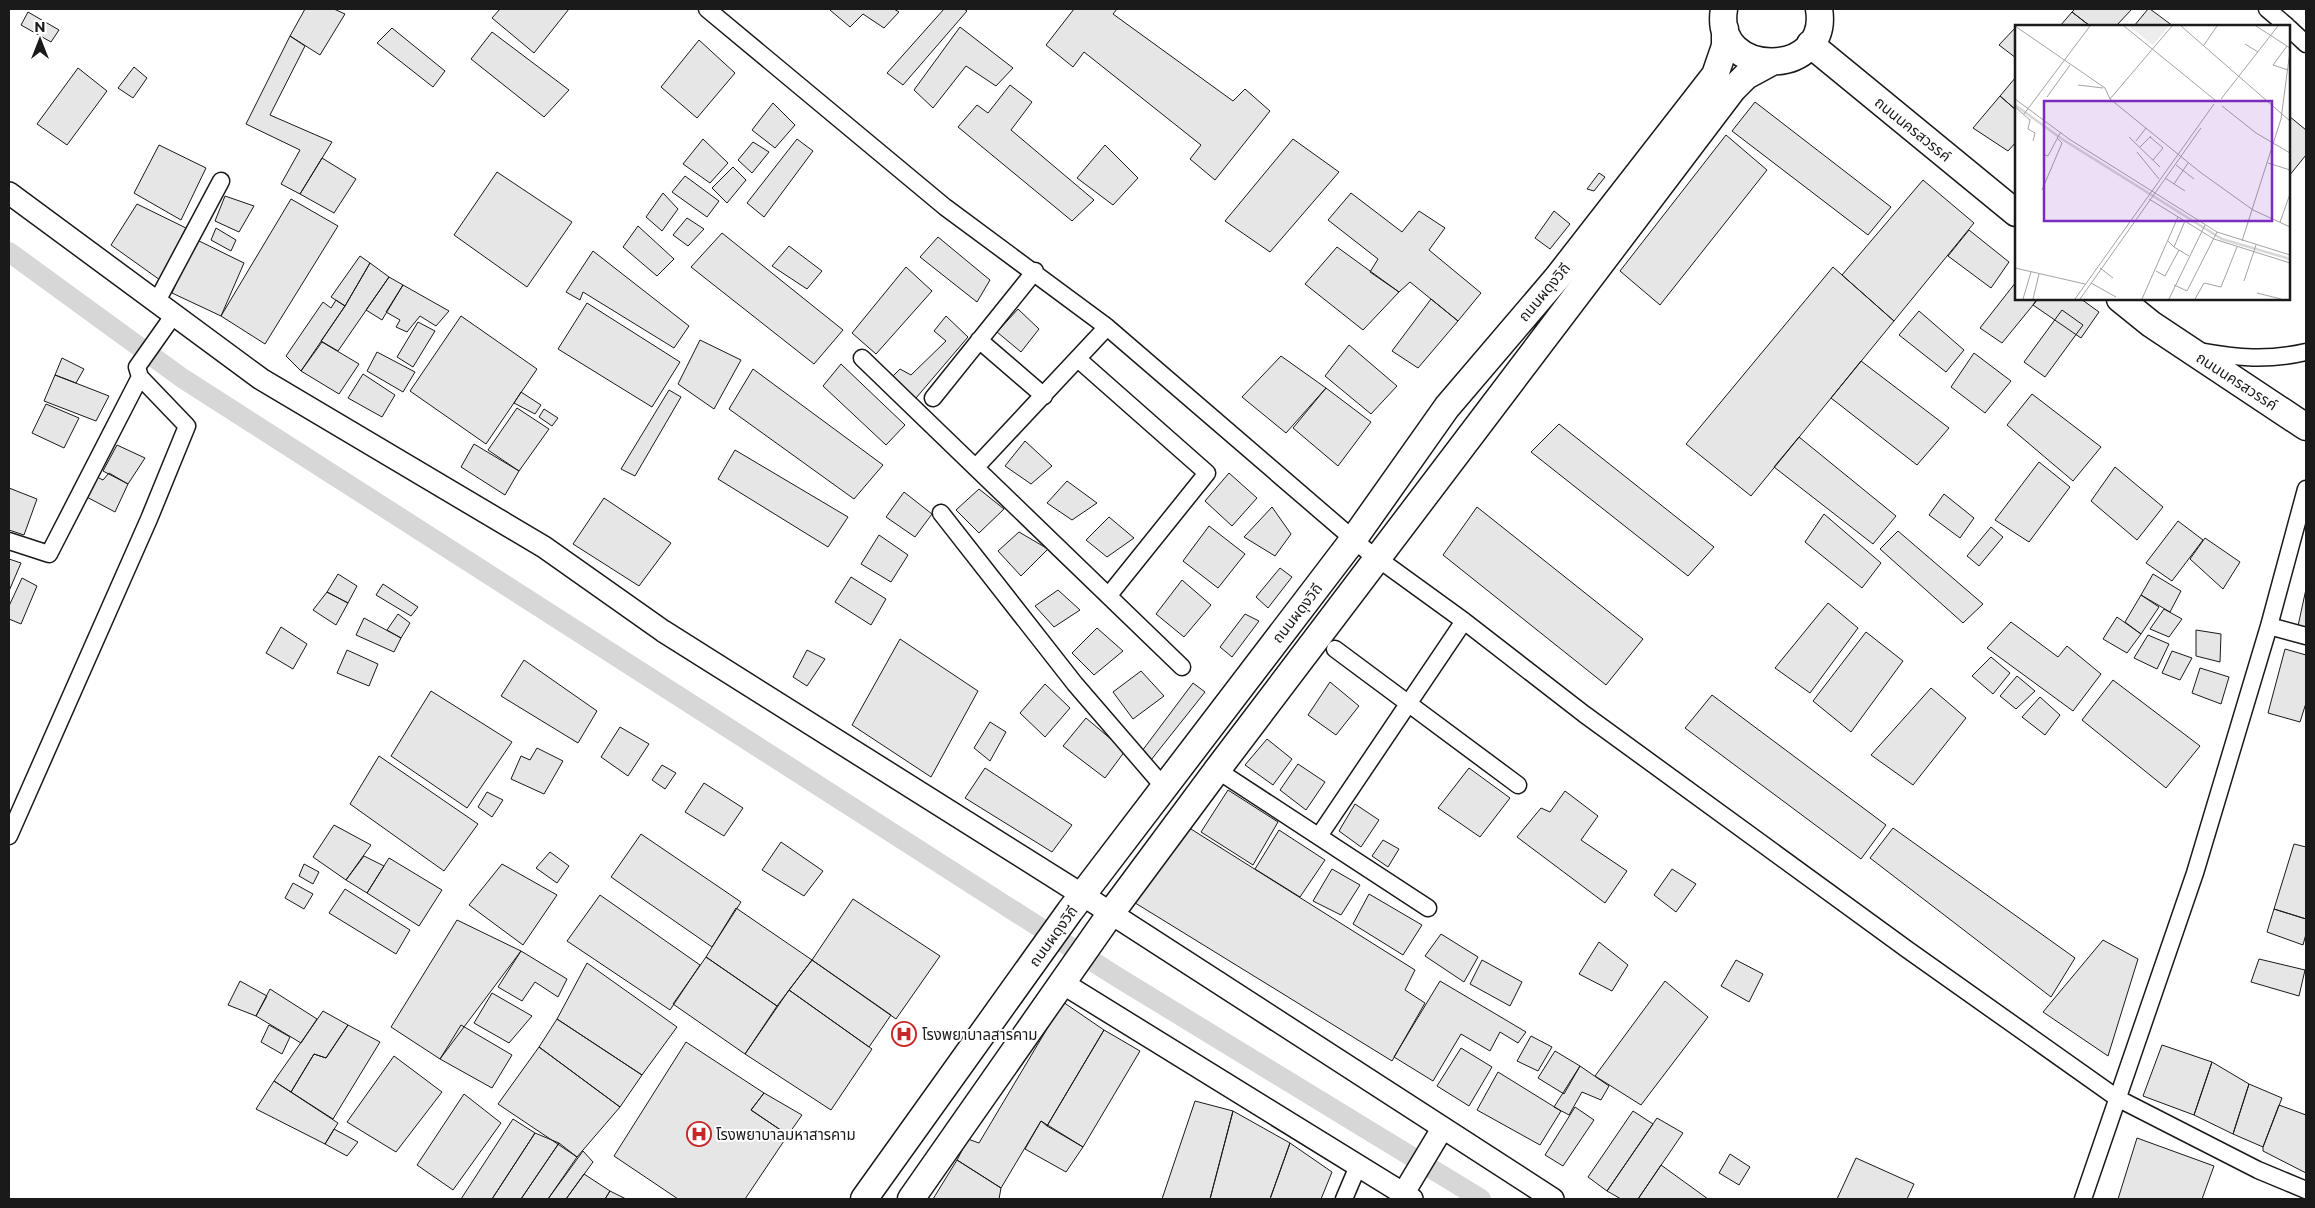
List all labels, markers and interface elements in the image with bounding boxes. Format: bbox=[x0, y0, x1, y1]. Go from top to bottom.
north arrow bbox=[15, 15, 65, 65]
text: N bbox=[34, 18, 46, 36]
inset map bbox=[2015, 25, 2290, 300]
street label: ถนนนครสวรรค์ bbox=[1871, 92, 1955, 166]
street label: ถนนผดุงวิถี bbox=[1514, 259, 1574, 325]
street label: ถนนนครสวรรค์ bbox=[2193, 348, 2281, 414]
street label: ถนนผดุงวิถี bbox=[1268, 579, 1326, 647]
street label: ถนนผดุงวิถี bbox=[1024, 902, 1082, 970]
hospital icon: โรงพยาบาลสารคาม bbox=[891, 1021, 917, 1047]
place label: โรงพยาบาลสารคาม bbox=[922, 1025, 1038, 1044]
hospital icon: โรงพยาบาลมหาสารคาม bbox=[686, 1121, 712, 1147]
place label: โรงพยาบาลมหาสารคาม bbox=[716, 1125, 856, 1144]

